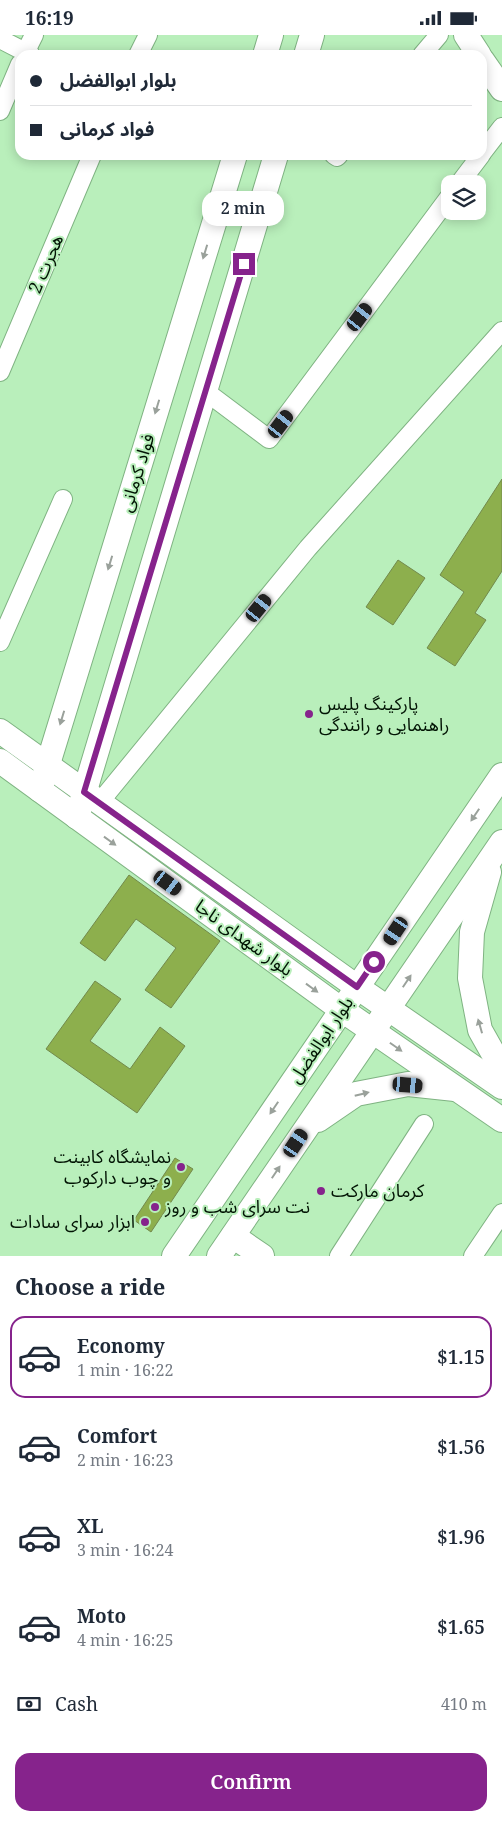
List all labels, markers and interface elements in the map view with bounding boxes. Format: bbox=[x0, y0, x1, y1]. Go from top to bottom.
text: 16:19 bbox=[25, 5, 74, 31]
text: بلوار ابوالفضل bbox=[60, 67, 177, 93]
text: فواد کرمانی bbox=[60, 116, 154, 142]
map controls bbox=[441, 175, 486, 220]
button: layers bbox=[441, 175, 486, 220]
callout: 2 min bbox=[203, 191, 285, 227]
text: 2 min bbox=[221, 197, 265, 219]
street label: هجرت 2 bbox=[22, 231, 68, 297]
one-way arrow bbox=[201, 244, 208, 259]
route end bbox=[233, 253, 255, 275]
car bbox=[344, 301, 375, 333]
one-way arrow bbox=[153, 400, 161, 415]
car bbox=[265, 408, 296, 440]
street label: فواد کرمانی bbox=[113, 431, 159, 515]
one-way arrow bbox=[105, 555, 113, 570]
car bbox=[243, 592, 274, 624]
place label: پارکینگ پلیس راهنمایی و رانندگی bbox=[319, 691, 449, 736]
marker: پارکینگ پلیس راهنمایی و رانندگی bbox=[303, 708, 315, 720]
one-way arrow bbox=[58, 711, 66, 726]
one-way arrow bbox=[470, 808, 479, 822]
one-way arrow bbox=[103, 836, 117, 846]
car bbox=[151, 868, 184, 898]
street label: بلوار شهدای ناجا bbox=[191, 893, 298, 981]
car bbox=[381, 914, 410, 948]
route start bbox=[363, 951, 385, 973]
one-way arrow bbox=[402, 974, 412, 987]
one-way arrow bbox=[305, 983, 319, 993]
street label: بلوار ابوالفضل bbox=[282, 991, 358, 1088]
one-way arrow bbox=[476, 1018, 484, 1033]
one-way arrow bbox=[390, 1042, 403, 1052]
car bbox=[392, 1076, 423, 1094]
one-way arrow bbox=[355, 1089, 370, 1097]
one-way arrow bbox=[270, 1102, 279, 1115]
car bbox=[281, 1126, 310, 1160]
place label: نمایشگاه کابینت و چوب دارکوب bbox=[53, 1144, 171, 1189]
marker: نمایشگاه کابینت و چوب دارکوب bbox=[175, 1161, 187, 1173]
one-way arrow bbox=[271, 1166, 281, 1179]
place label: کرمان مارکت bbox=[331, 1178, 425, 1202]
marker: کرمان مارکت bbox=[315, 1185, 327, 1197]
place label: نت سرای شب و روز bbox=[164, 1194, 310, 1218]
marker: نت سرای شب و روز bbox=[149, 1201, 161, 1213]
place label: ابزار سرای سادات bbox=[10, 1209, 135, 1233]
marker: ابزار سرای سادات bbox=[139, 1216, 151, 1228]
text: Choose a ride bbox=[15, 1271, 165, 1301]
text: Economy bbox=[77, 1333, 165, 1359]
icon: car bbox=[17, 1335, 62, 1380]
text: $1.15 bbox=[437, 1344, 485, 1370]
text: 1 min · 16:22 bbox=[77, 1359, 173, 1381]
text: Comfort bbox=[77, 1423, 157, 1449]
icon: car bbox=[17, 1425, 62, 1470]
text: $1.56 bbox=[437, 1434, 485, 1460]
text: 2 min · 16:23 bbox=[77, 1449, 173, 1471]
text: XL bbox=[77, 1513, 103, 1539]
icon: car bbox=[17, 1515, 62, 1560]
text: $1.96 bbox=[437, 1524, 485, 1550]
text: 3 min · 16:24 bbox=[77, 1539, 173, 1561]
text: Moto bbox=[77, 1603, 126, 1629]
icon: car bbox=[17, 1605, 62, 1650]
text: $1.65 bbox=[437, 1614, 485, 1640]
text: 4 min · 16:25 bbox=[77, 1629, 173, 1651]
icon: cash bbox=[15, 1690, 43, 1718]
text: Cash bbox=[55, 1691, 98, 1717]
text: 410 m bbox=[441, 1693, 487, 1715]
button: Confirm bbox=[15, 1753, 487, 1811]

